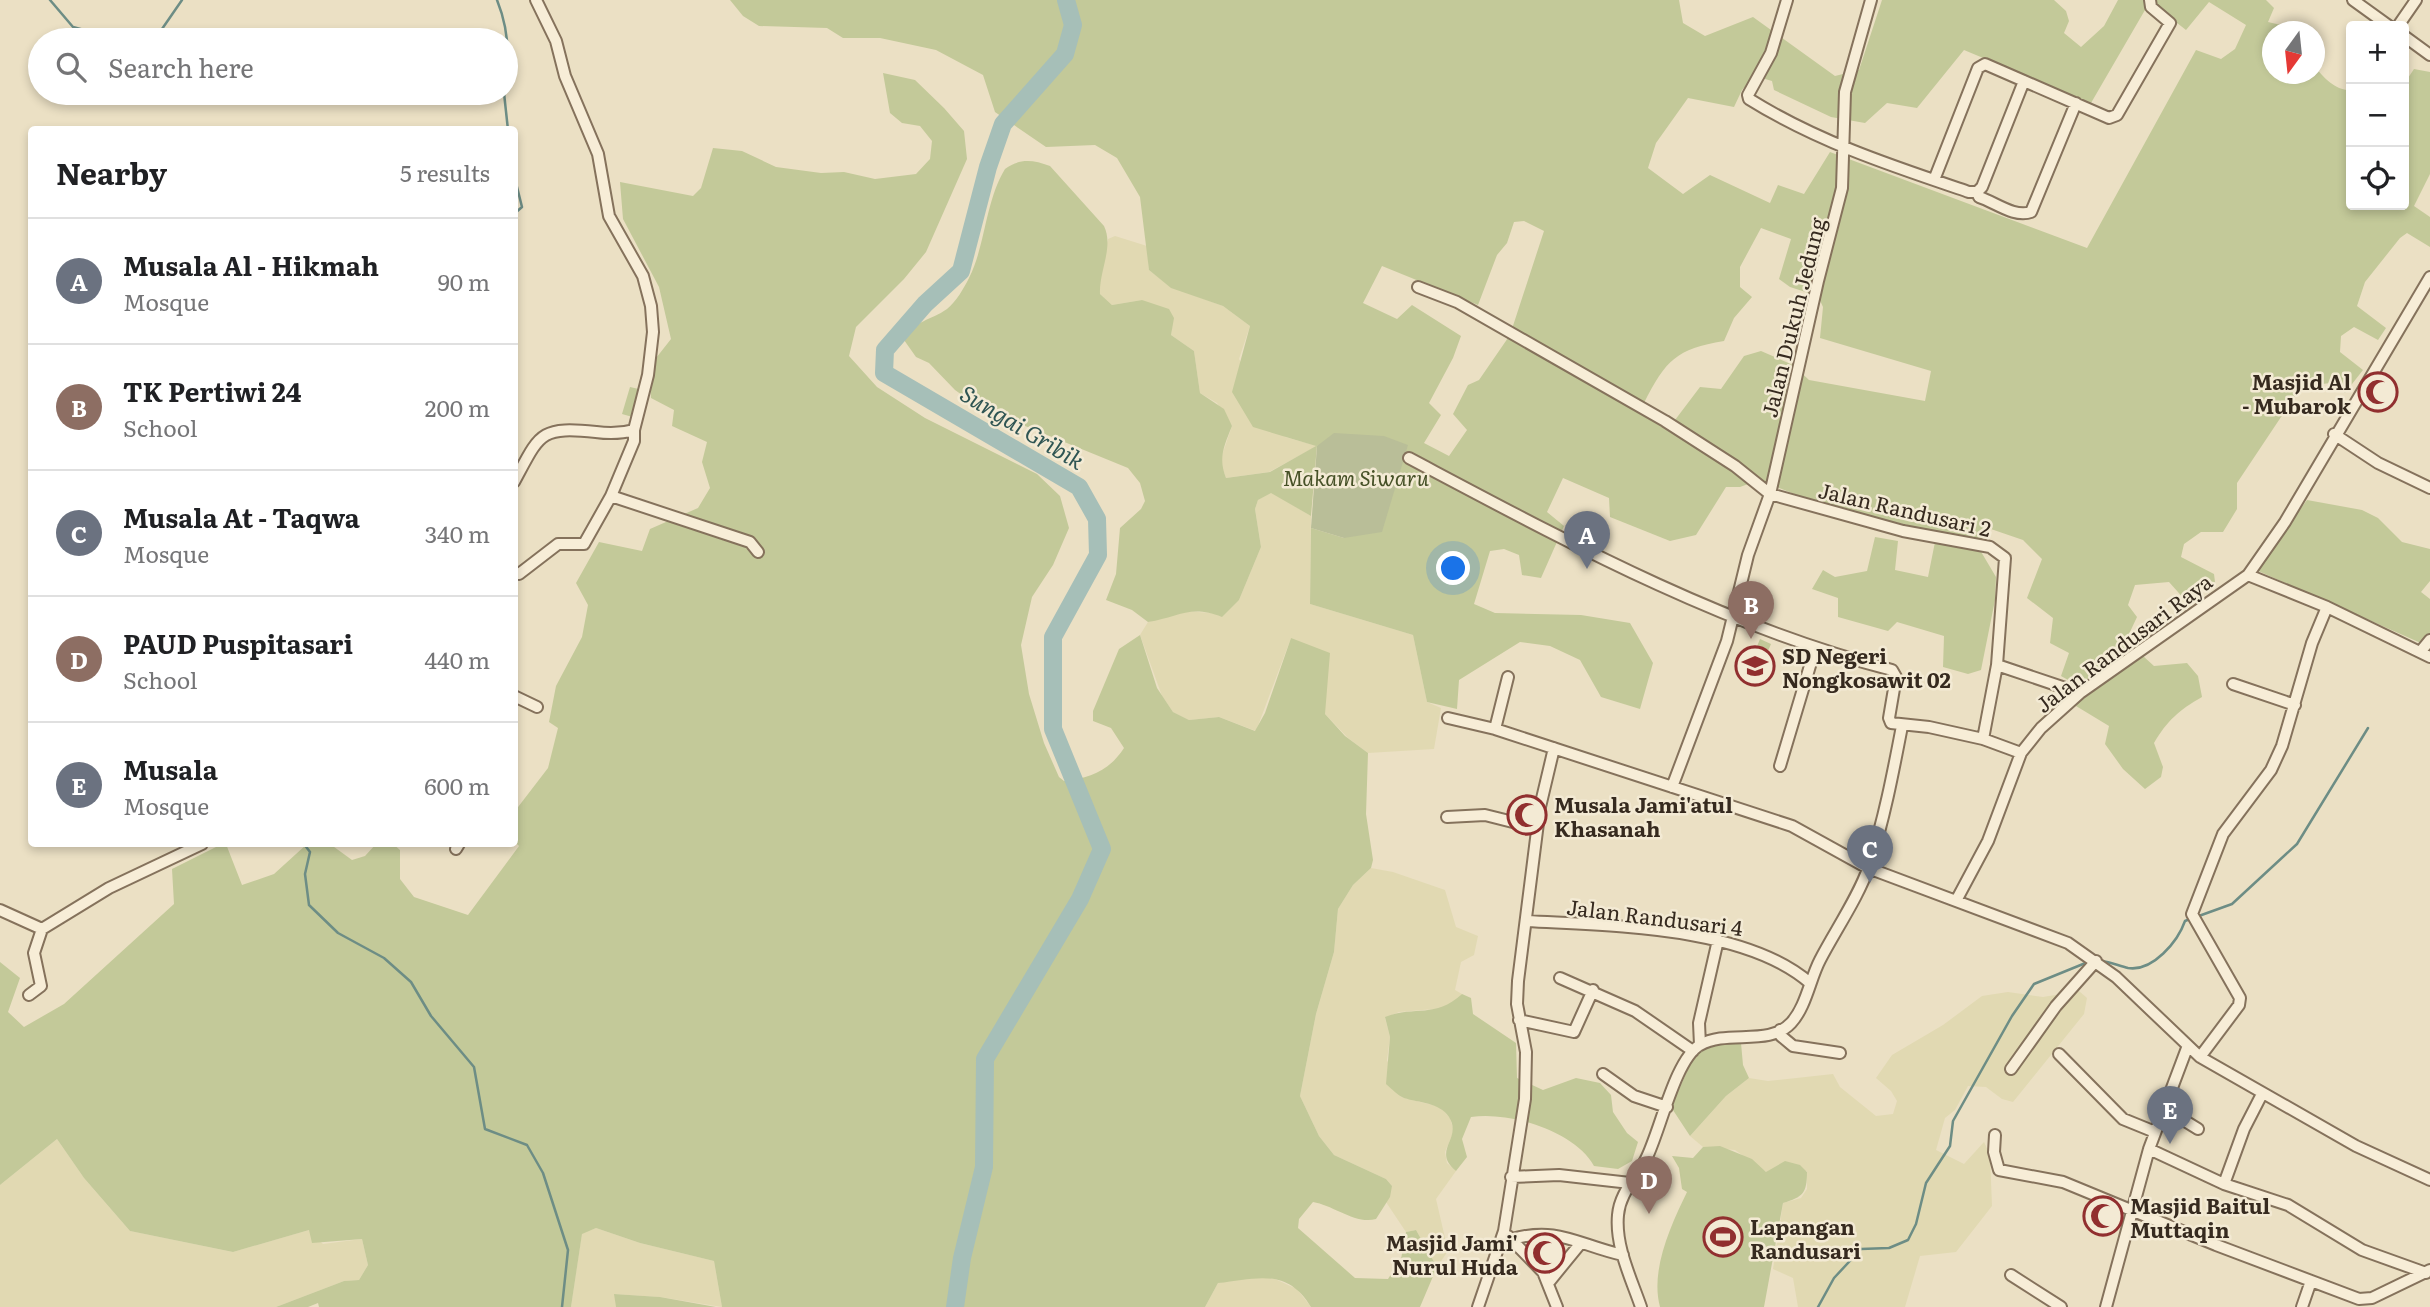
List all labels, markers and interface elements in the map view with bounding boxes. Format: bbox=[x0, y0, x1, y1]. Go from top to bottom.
north arrow bbox=[2262, 21, 2325, 84]
map controls bbox=[2346, 21, 2409, 210]
button: + bbox=[2346, 21, 2409, 84]
search box bbox=[28, 28, 518, 105]
text: Search here bbox=[108, 47, 254, 86]
icon: search bbox=[52, 48, 90, 86]
button: − bbox=[2346, 84, 2409, 147]
button: locate bbox=[2346, 147, 2409, 210]
text: Nearby bbox=[56, 150, 167, 194]
text: 5 results bbox=[400, 155, 490, 189]
street label: Jalan Dukuh Jedung bbox=[1752, 214, 1832, 420]
text: Musala Al - Hikmah bbox=[123, 245, 379, 284]
text: A bbox=[70, 264, 88, 298]
text: 90 m bbox=[438, 264, 490, 298]
text: Mosque bbox=[123, 284, 209, 318]
place label: Masjid Al - Mubarok bbox=[2242, 365, 2352, 420]
text: TK Pertiwi 24 bbox=[123, 371, 301, 410]
mosque icon: Masjid Al - Mubarok bbox=[2357, 371, 2399, 413]
water label: Sungai Gribik bbox=[954, 375, 1092, 477]
text: B bbox=[71, 390, 87, 424]
text: 200 m bbox=[425, 390, 490, 424]
text: School bbox=[123, 410, 197, 444]
park label: Makam Siwaru bbox=[1283, 461, 1430, 492]
street label: Jalan Randusari 2 bbox=[1816, 473, 1994, 543]
text: Musala At - Taqwa bbox=[123, 497, 360, 536]
pin: A bbox=[1564, 511, 1610, 569]
text: C bbox=[71, 516, 87, 550]
text: 340 m bbox=[425, 516, 490, 550]
text: Mosque bbox=[123, 536, 209, 570]
your location bbox=[1436, 551, 1470, 585]
street label: Jalan Randusari Raya bbox=[2028, 565, 2218, 719]
pin: B bbox=[1728, 581, 1774, 639]
text: PAUD Puspitasari bbox=[123, 623, 353, 662]
place label: SD Negeri Nongkosawit 02 bbox=[1782, 639, 1951, 694]
text: D bbox=[70, 642, 88, 676]
text: 440 m bbox=[424, 642, 490, 676]
school or university icon: SD Negeri Nongkosawit 02 bbox=[1734, 645, 1776, 687]
text: School bbox=[123, 662, 197, 696]
text: Musala bbox=[123, 749, 218, 788]
text: E bbox=[71, 768, 87, 802]
text: 600 m bbox=[424, 768, 490, 802]
text: Mosque bbox=[123, 788, 209, 822]
place label: Musala Jami'atul Khasanah bbox=[1554, 788, 1733, 843]
mosque icon: Musala Jami'atul Khasanah bbox=[1506, 794, 1548, 836]
pin: C bbox=[1847, 825, 1893, 883]
street label: Jalan Randusari 4 bbox=[1565, 890, 1745, 942]
pin: E bbox=[2147, 1086, 2193, 1144]
pin: D bbox=[1626, 1156, 1672, 1214]
place label: Masjid Baitul Muttaqin bbox=[2130, 1189, 2271, 1244]
mosque icon: Masjid Baitul Muttaqin bbox=[2082, 1195, 2124, 1237]
place label: Lapangan Randusari bbox=[1750, 1210, 1861, 1265]
sports icon: Lapangan Randusari bbox=[1702, 1216, 1744, 1258]
place label: Masjid Jami' Nurul Huda bbox=[1386, 1226, 1519, 1281]
mosque icon: Masjid Jami' Nurul Huda bbox=[1524, 1232, 1566, 1274]

